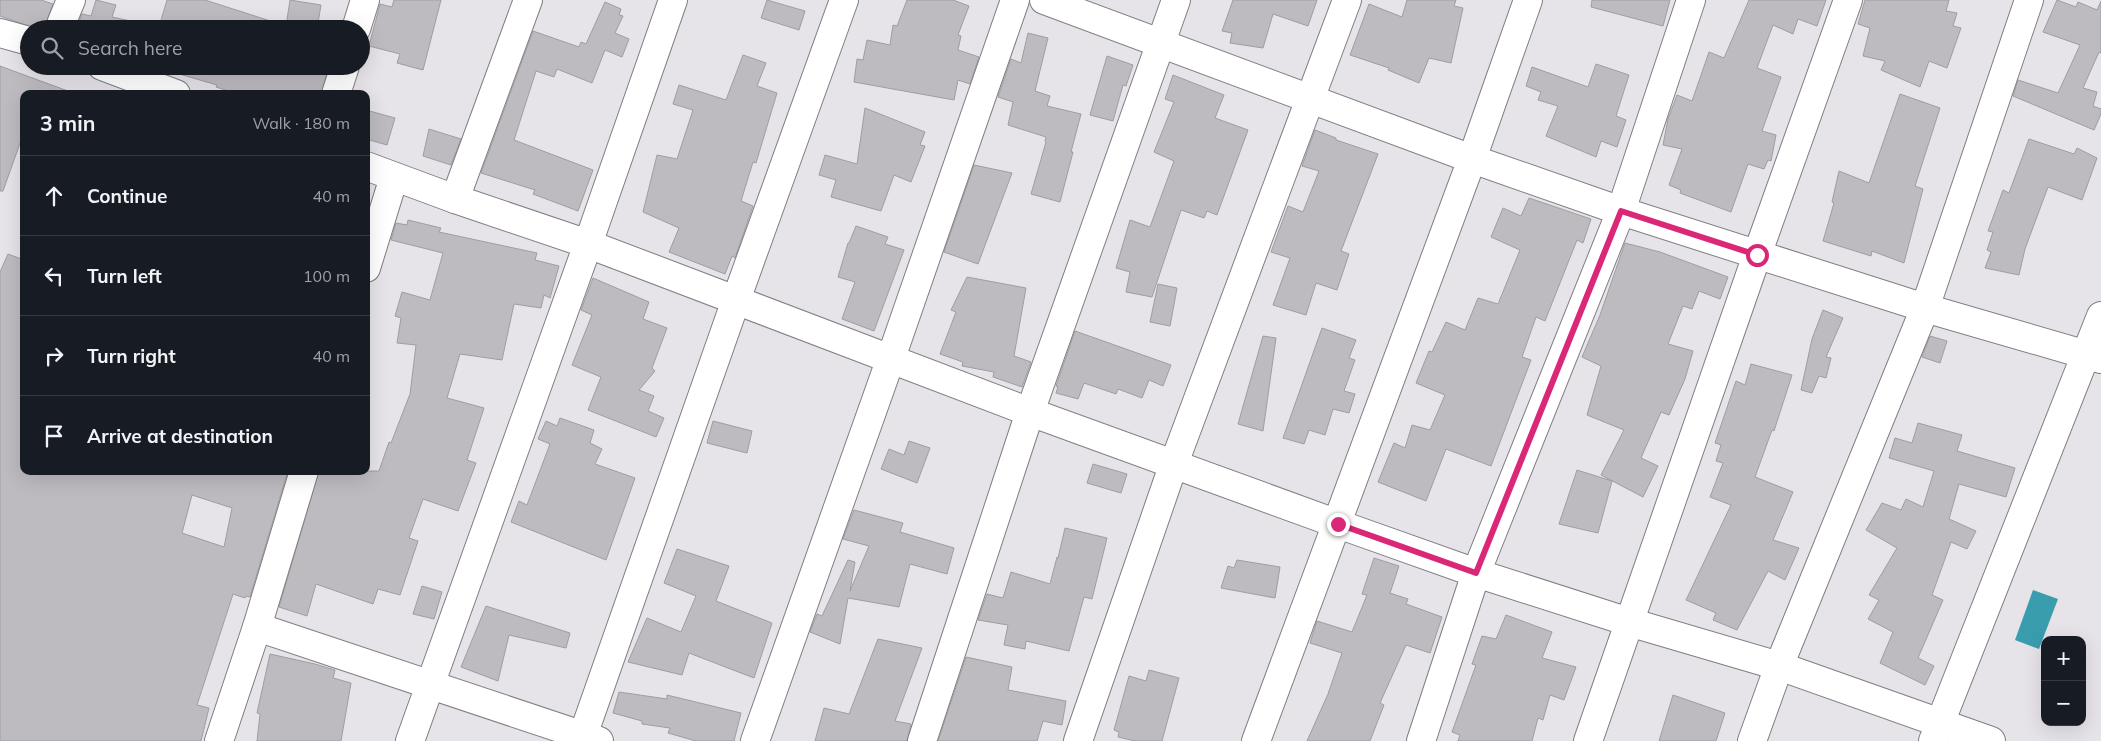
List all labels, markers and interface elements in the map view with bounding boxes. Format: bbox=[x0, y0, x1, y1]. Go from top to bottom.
search box bbox=[20, 20, 370, 75]
icon: search bbox=[38, 34, 66, 62]
text: Search here bbox=[78, 36, 182, 60]
text: 3 min bbox=[40, 110, 95, 136]
text: Walk · 180 m bbox=[252, 113, 350, 133]
icon: ahead bbox=[40, 182, 68, 210]
text: Continue bbox=[87, 184, 167, 208]
text: 40 m bbox=[313, 186, 350, 206]
route start bbox=[1746, 244, 1769, 267]
icon: left bbox=[40, 262, 68, 290]
text: Turn left bbox=[87, 264, 162, 288]
text: 100 m bbox=[303, 266, 350, 286]
icon: right bbox=[40, 342, 68, 370]
text: Turn right bbox=[87, 344, 176, 368]
text: 40 m bbox=[313, 346, 350, 366]
icon: arrive bbox=[40, 422, 68, 450]
text: Arrive at destination bbox=[87, 424, 273, 448]
route end bbox=[1327, 513, 1350, 536]
map controls bbox=[2041, 636, 2086, 726]
button: + bbox=[2041, 636, 2086, 681]
button: − bbox=[2041, 681, 2086, 726]

